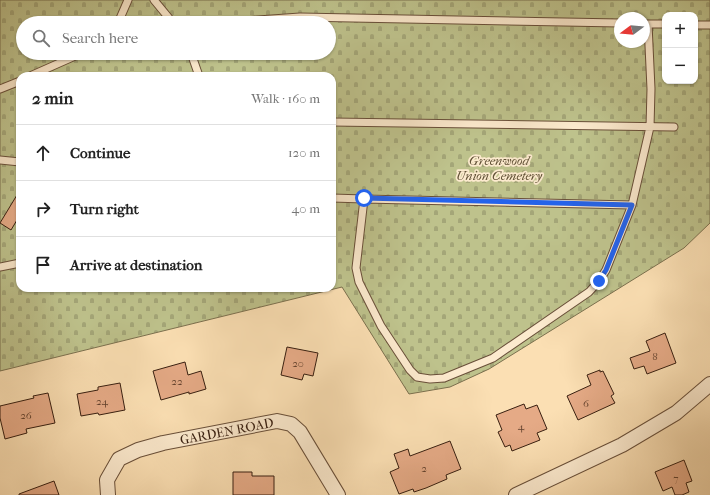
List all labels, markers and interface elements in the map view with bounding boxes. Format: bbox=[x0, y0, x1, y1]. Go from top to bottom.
north arrow bbox=[614, 12, 650, 48]
map controls bbox=[662, 12, 698, 84]
button: + bbox=[662, 12, 698, 48]
search box bbox=[16, 16, 336, 60]
icon: search bbox=[30, 27, 52, 49]
text: Search here bbox=[62, 29, 138, 47]
button: − bbox=[662, 48, 698, 84]
text: 2 min bbox=[32, 88, 73, 108]
text: Walk · 160 m bbox=[251, 91, 320, 106]
icon: ahead bbox=[32, 142, 54, 164]
text: Continue bbox=[70, 144, 130, 162]
text: 120 m bbox=[288, 145, 320, 160]
park label: Greenwood Union Cemetery bbox=[456, 153, 543, 183]
route start bbox=[355, 189, 373, 207]
icon: right bbox=[32, 198, 54, 220]
text: Turn right bbox=[70, 200, 139, 218]
text: 40 m bbox=[292, 201, 320, 216]
icon: arrive bbox=[32, 254, 54, 276]
text: Arrive at destination bbox=[70, 256, 202, 274]
route end bbox=[590, 272, 608, 290]
house number: 8 bbox=[652, 350, 658, 363]
house number: 20 bbox=[292, 357, 304, 370]
house number: 22 bbox=[171, 375, 183, 388]
house number: 24 bbox=[96, 395, 109, 408]
house number: 6 bbox=[583, 397, 589, 410]
house number: 26 bbox=[20, 409, 32, 422]
street label: GARDEN ROAD bbox=[179, 415, 275, 448]
house number: 4 bbox=[518, 420, 525, 433]
house number: 2 bbox=[421, 462, 427, 475]
house number: 7 bbox=[673, 472, 679, 485]

